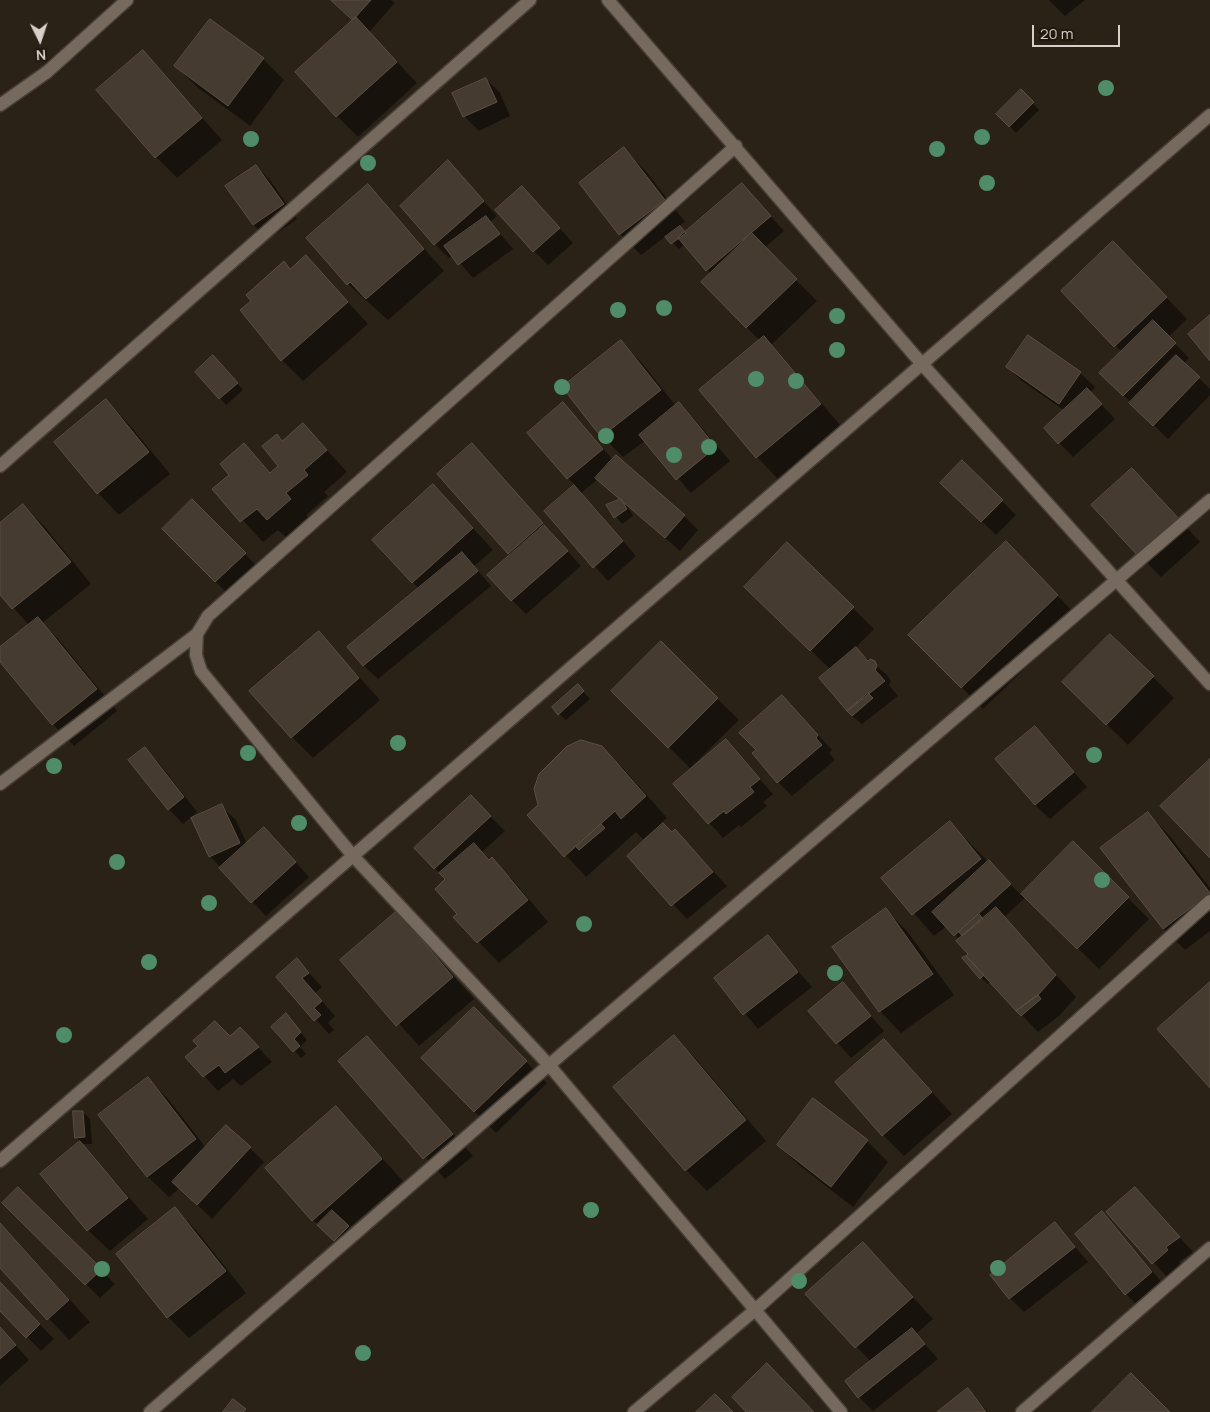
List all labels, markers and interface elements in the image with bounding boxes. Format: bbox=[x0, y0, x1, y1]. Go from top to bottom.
north arrow bbox=[15, 15, 65, 65]
scale bar bbox=[1035, 15, 1122, 47]
text: 20 m bbox=[1040, 23, 1073, 44]
text: N bbox=[35, 46, 47, 65]

